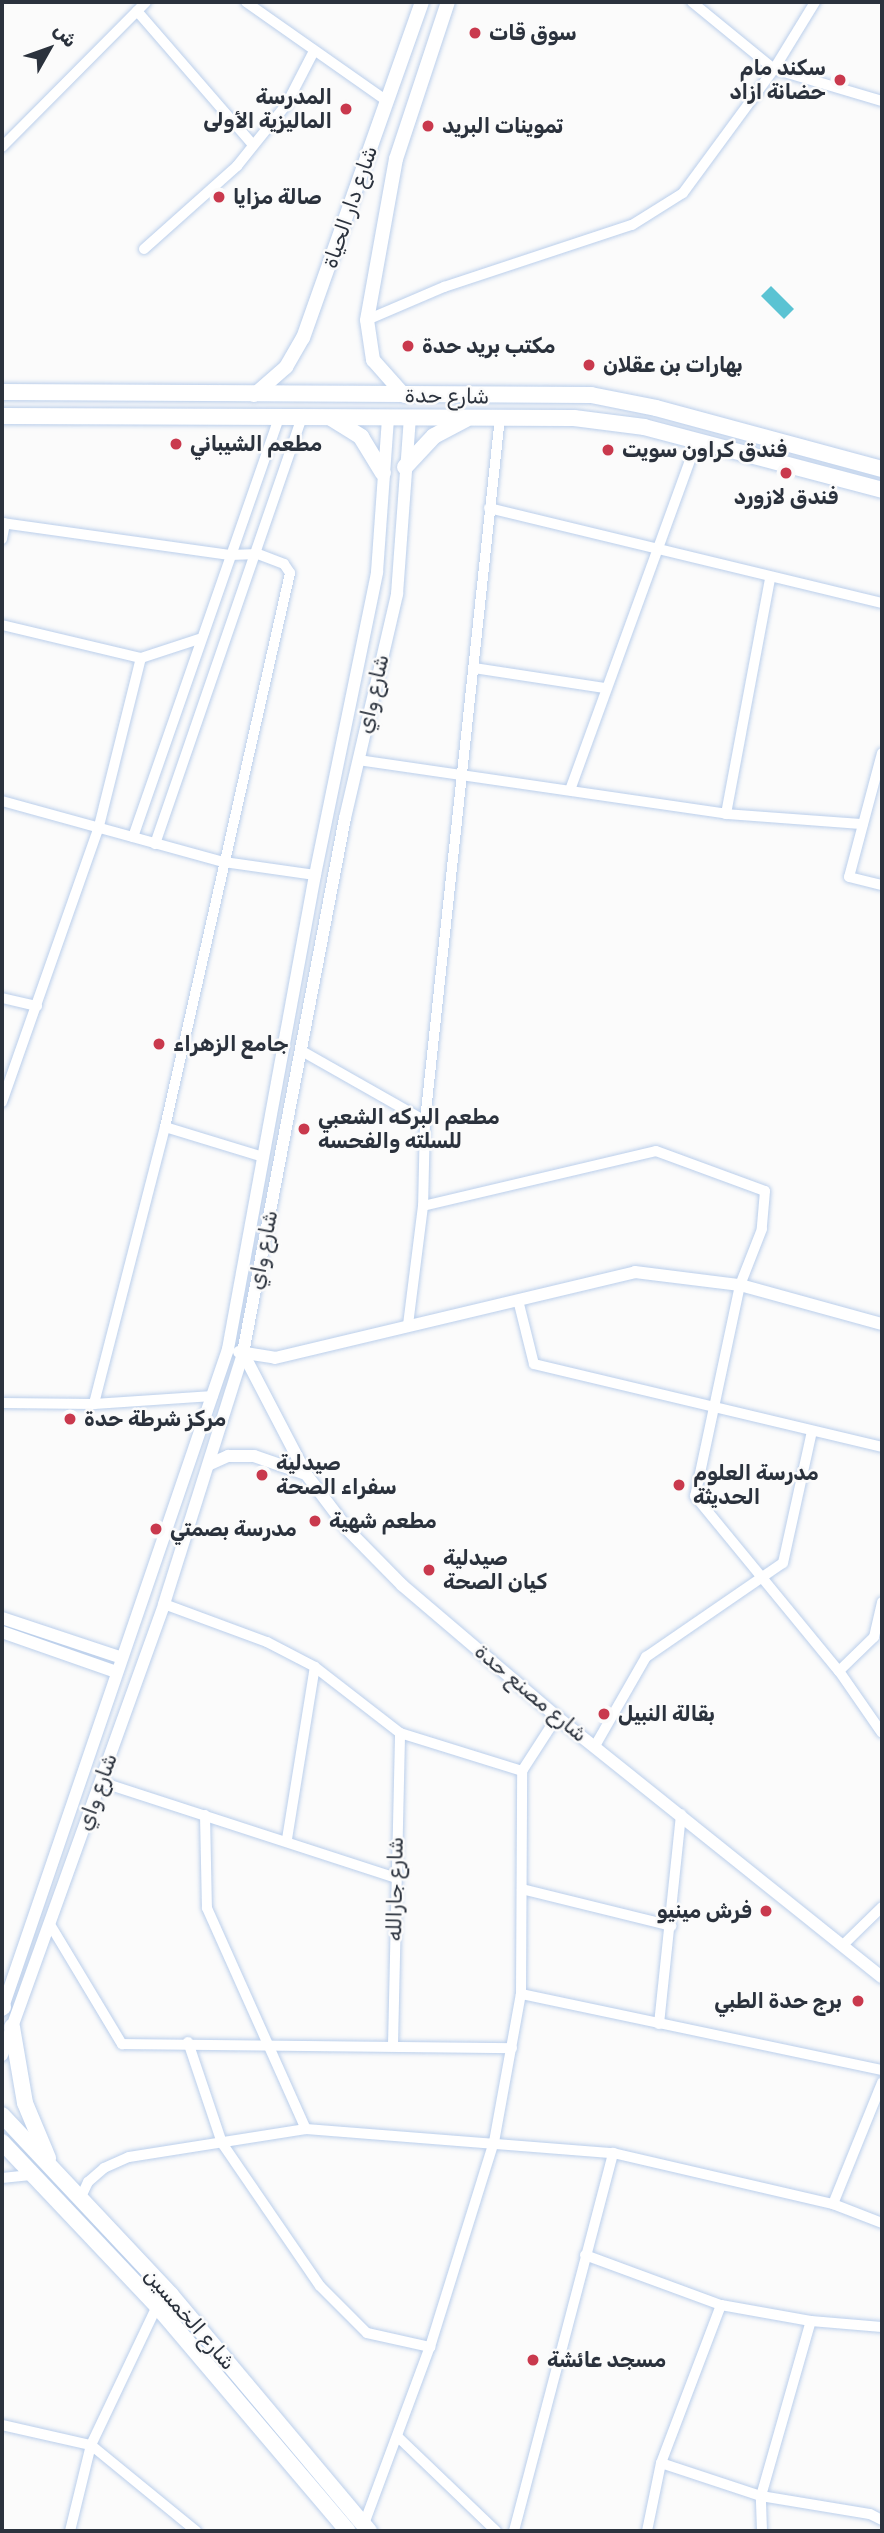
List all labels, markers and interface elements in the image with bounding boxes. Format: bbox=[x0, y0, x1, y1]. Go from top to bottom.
north arrow bbox=[14, 14, 84, 84]
text: ش bbox=[49, 19, 82, 52]
place label: سوق قات bbox=[489, 20, 577, 46]
marker: سوق قات bbox=[467, 25, 483, 41]
place label: سكند مام حضانة ازاد bbox=[730, 55, 826, 105]
marker: سكند مام حضانة ازاد bbox=[832, 72, 848, 88]
place label: المدرسة الماليزية الأولى bbox=[203, 84, 332, 134]
marker: المدرسة الماليزية الأولى bbox=[338, 101, 354, 117]
place label: تموينات البريد bbox=[442, 113, 563, 139]
marker: تموينات البريد bbox=[420, 118, 436, 134]
street label: شارع دار الحياة bbox=[317, 143, 383, 271]
place label: صالة مزايا bbox=[233, 184, 322, 210]
marker: صالة مزايا bbox=[211, 189, 227, 205]
place label: مكتب بريد حدة bbox=[422, 333, 555, 359]
marker: مكتب بريد حدة bbox=[400, 338, 416, 354]
place label: بهارات بن عقلان bbox=[603, 352, 743, 378]
marker: بهارات بن عقلان bbox=[581, 357, 597, 373]
street label: شارع حدة bbox=[404, 383, 490, 409]
place label: مطعم الشيباني bbox=[190, 431, 322, 457]
marker: مطعم الشيباني bbox=[168, 436, 184, 452]
place label: فندق كراون سويت bbox=[622, 437, 787, 463]
marker: فندق كراون سويت bbox=[600, 442, 616, 458]
marker: فندق لازورد bbox=[778, 465, 794, 481]
place label: فندق لازورد bbox=[734, 484, 838, 510]
street label: شارع واي bbox=[352, 652, 394, 736]
place label: جامع الزهراء bbox=[173, 1031, 289, 1057]
marker: جامع الزهراء bbox=[151, 1036, 167, 1052]
place label: مطعم البركه الشعبي للسلته والفحسه bbox=[318, 1104, 500, 1154]
marker: مطعم البركه الشعبي للسلته والفحسه bbox=[296, 1121, 312, 1137]
street label: شارع واي bbox=[243, 1208, 283, 1292]
place label: مركز شرطة حدة bbox=[84, 1406, 226, 1432]
marker: مركز شرطة حدة bbox=[62, 1411, 78, 1427]
place label: صيدلية سفراء الصحة bbox=[276, 1450, 397, 1500]
place label: مدرسة العلوم الحديثة bbox=[693, 1460, 819, 1510]
marker: صيدلية سفراء الصحة bbox=[254, 1467, 270, 1483]
marker: مدرسة العلوم الحديثة bbox=[671, 1477, 687, 1493]
place label: مطعم شهية bbox=[329, 1508, 437, 1534]
marker: مطعم شهية bbox=[307, 1513, 323, 1529]
place label: مدرسة بصمتي bbox=[170, 1516, 297, 1542]
marker: مدرسة بصمتي bbox=[148, 1521, 164, 1537]
place label: صيدلية كيان الصحة bbox=[443, 1545, 547, 1595]
marker: صيدلية كيان الصحة bbox=[421, 1562, 437, 1578]
street label: شارع مصنع حدة bbox=[470, 1639, 592, 1747]
place label: بقالة النبيل bbox=[618, 1701, 715, 1727]
marker: بقالة النبيل bbox=[596, 1706, 612, 1722]
street label: شارع واي bbox=[71, 1750, 123, 1834]
street label: شارع جارالله bbox=[381, 1837, 409, 1941]
place label: فرش مينيو bbox=[657, 1898, 752, 1924]
marker: فرش مينيو bbox=[758, 1903, 774, 1919]
place label: برج حدة الطبي bbox=[714, 1988, 842, 2014]
marker: برج حدة الطبي bbox=[848, 1991, 868, 2011]
street label: شارع الخمسين bbox=[139, 2263, 241, 2375]
place label: مسجد عائشة bbox=[547, 2347, 666, 2373]
marker: مسجد عائشة bbox=[525, 2352, 541, 2368]

